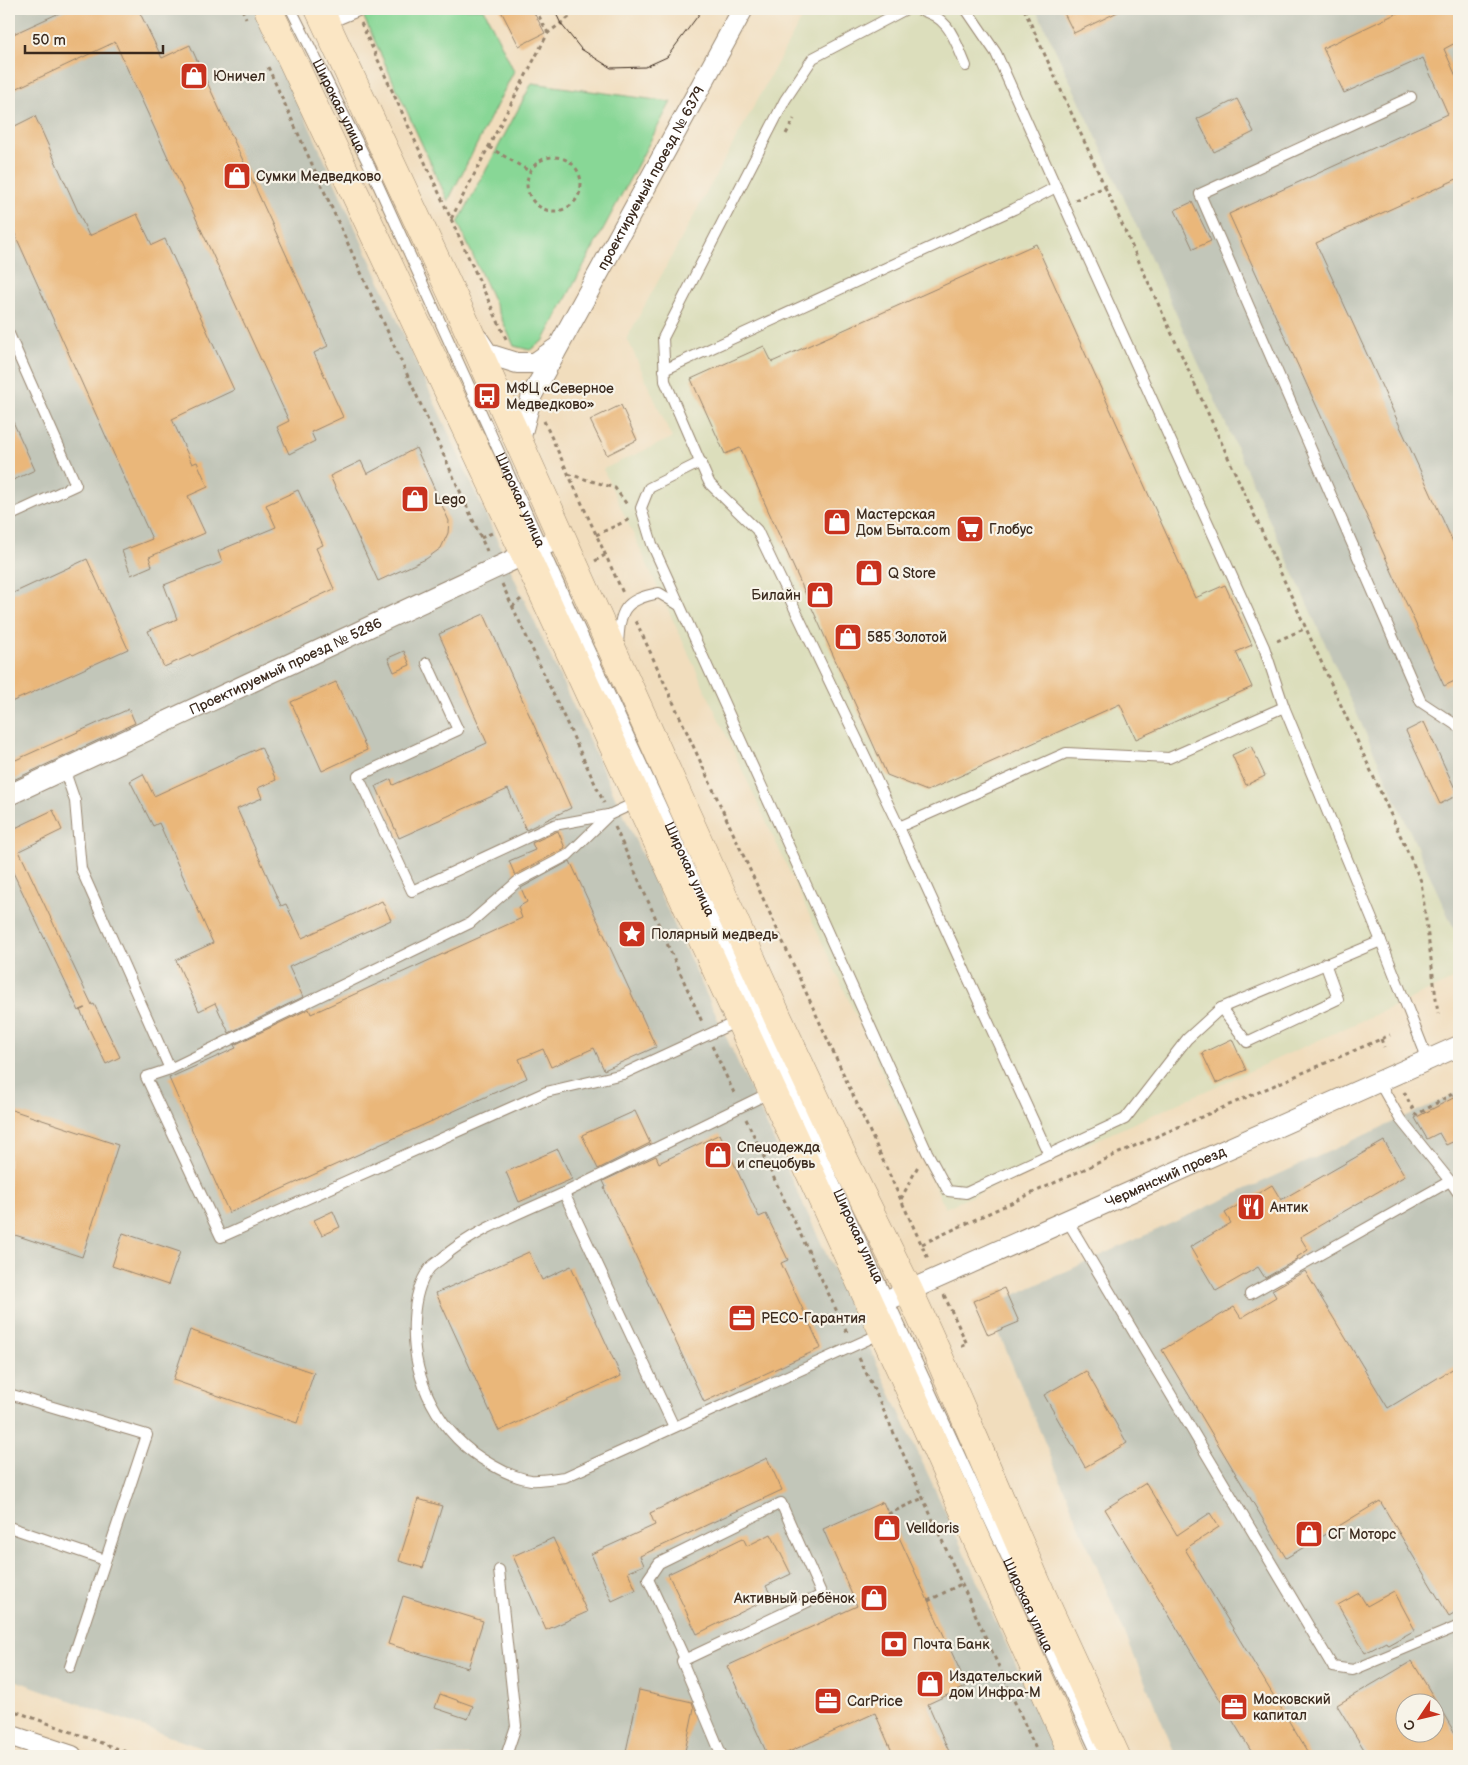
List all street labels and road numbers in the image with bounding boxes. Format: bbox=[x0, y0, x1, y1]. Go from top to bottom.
street label: Широкая улица bbox=[308, 56, 370, 156]
street label: проектируемый проезд № 6379 bbox=[594, 83, 708, 273]
street label: Широкая улица bbox=[491, 450, 549, 551]
street label: Проектируемый проезд № 5286 bbox=[187, 614, 385, 719]
street label: Широкая улица bbox=[660, 819, 719, 920]
street label: Чермянский проезд bbox=[1103, 1143, 1229, 1211]
street label: Широкая улица bbox=[829, 1186, 888, 1287]
street label: Широкая улица bbox=[999, 1555, 1057, 1656]

